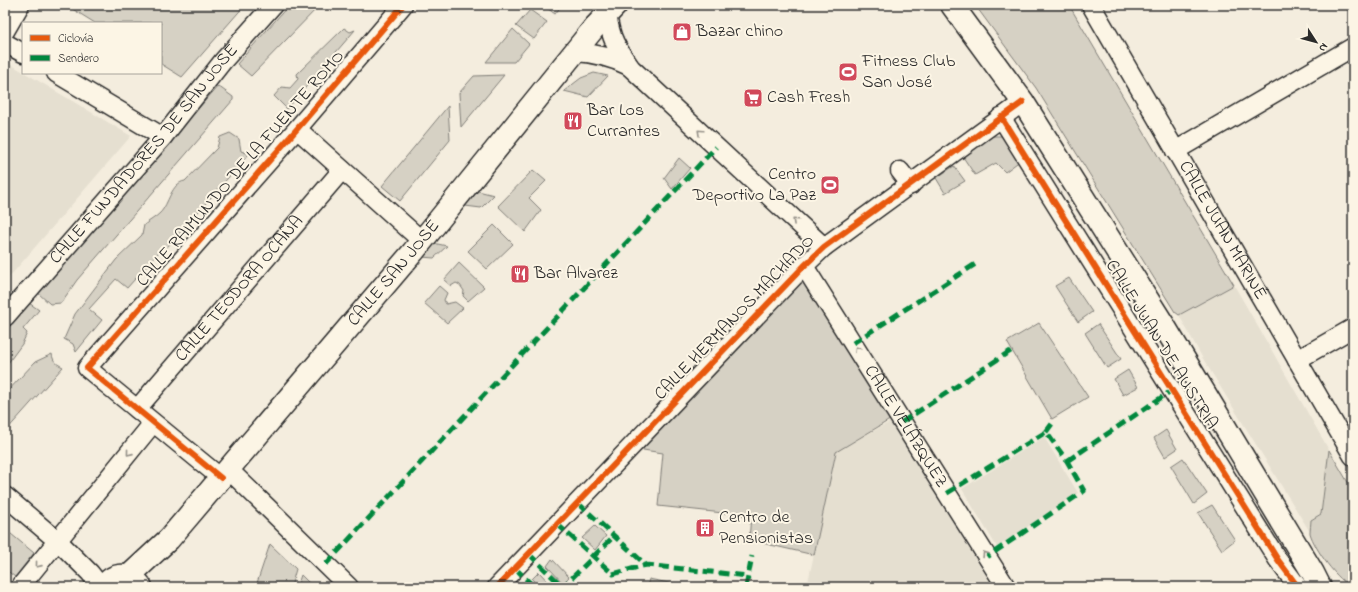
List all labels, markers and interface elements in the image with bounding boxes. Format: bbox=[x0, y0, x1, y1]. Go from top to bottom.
place label: Bazar chino bbox=[695, 19, 783, 45]
shop icon: Bazar chino bbox=[671, 21, 693, 43]
legend bbox=[22, 22, 162, 74]
north arrow bbox=[1296, 22, 1336, 62]
text: Ciclovía bbox=[58, 30, 94, 48]
street label: CALLE FUNDADORES DE SAN JOSÉ bbox=[44, 39, 245, 270]
text: N bbox=[1315, 40, 1332, 55]
street label: CALLE RAIMUNDO DE LA FUENTE ROMO bbox=[131, 45, 351, 293]
place label: Fitness Club San José bbox=[861, 49, 956, 96]
text: Sendero bbox=[58, 50, 99, 68]
sports icon: Fitness Club San José bbox=[837, 61, 859, 83]
place label: Cash Fresh bbox=[767, 85, 850, 111]
supermarket icon: Cash Fresh bbox=[742, 87, 764, 109]
place label: Bar Los Currantes bbox=[586, 98, 660, 145]
restaurant icon: Bar Los Currantes bbox=[562, 110, 584, 132]
one-way arrow bbox=[697, 129, 705, 137]
street label: CALLE JUAN MARINÉ bbox=[1171, 156, 1273, 305]
place label: Centro Deportivo La Paz bbox=[691, 162, 816, 209]
sports icon: Centro Deportivo La Paz bbox=[819, 174, 841, 196]
street label: CALLE TEODORA OCAÑA bbox=[169, 210, 310, 368]
street label: CALLE SAN JOSÉ bbox=[342, 215, 447, 333]
one-way arrow bbox=[792, 218, 800, 225]
street label: CALLE HERMANOS MACHADO bbox=[649, 229, 821, 407]
street label: CALLE JUAN DE AUSTRIA bbox=[1098, 255, 1224, 435]
place label: Bar Alvarez bbox=[533, 261, 618, 287]
restaurant icon: Bar Alvarez bbox=[509, 263, 531, 285]
one-way arrow bbox=[854, 346, 861, 353]
street label: CALLE VELÁZQUEZ bbox=[857, 360, 954, 493]
one-way arrow bbox=[126, 449, 133, 456]
place label: Centro de Pensionistas bbox=[719, 505, 813, 552]
building icon: Centro de Pensionistas bbox=[694, 517, 716, 539]
one-way arrow bbox=[983, 551, 990, 558]
one-way arrow bbox=[36, 560, 43, 568]

